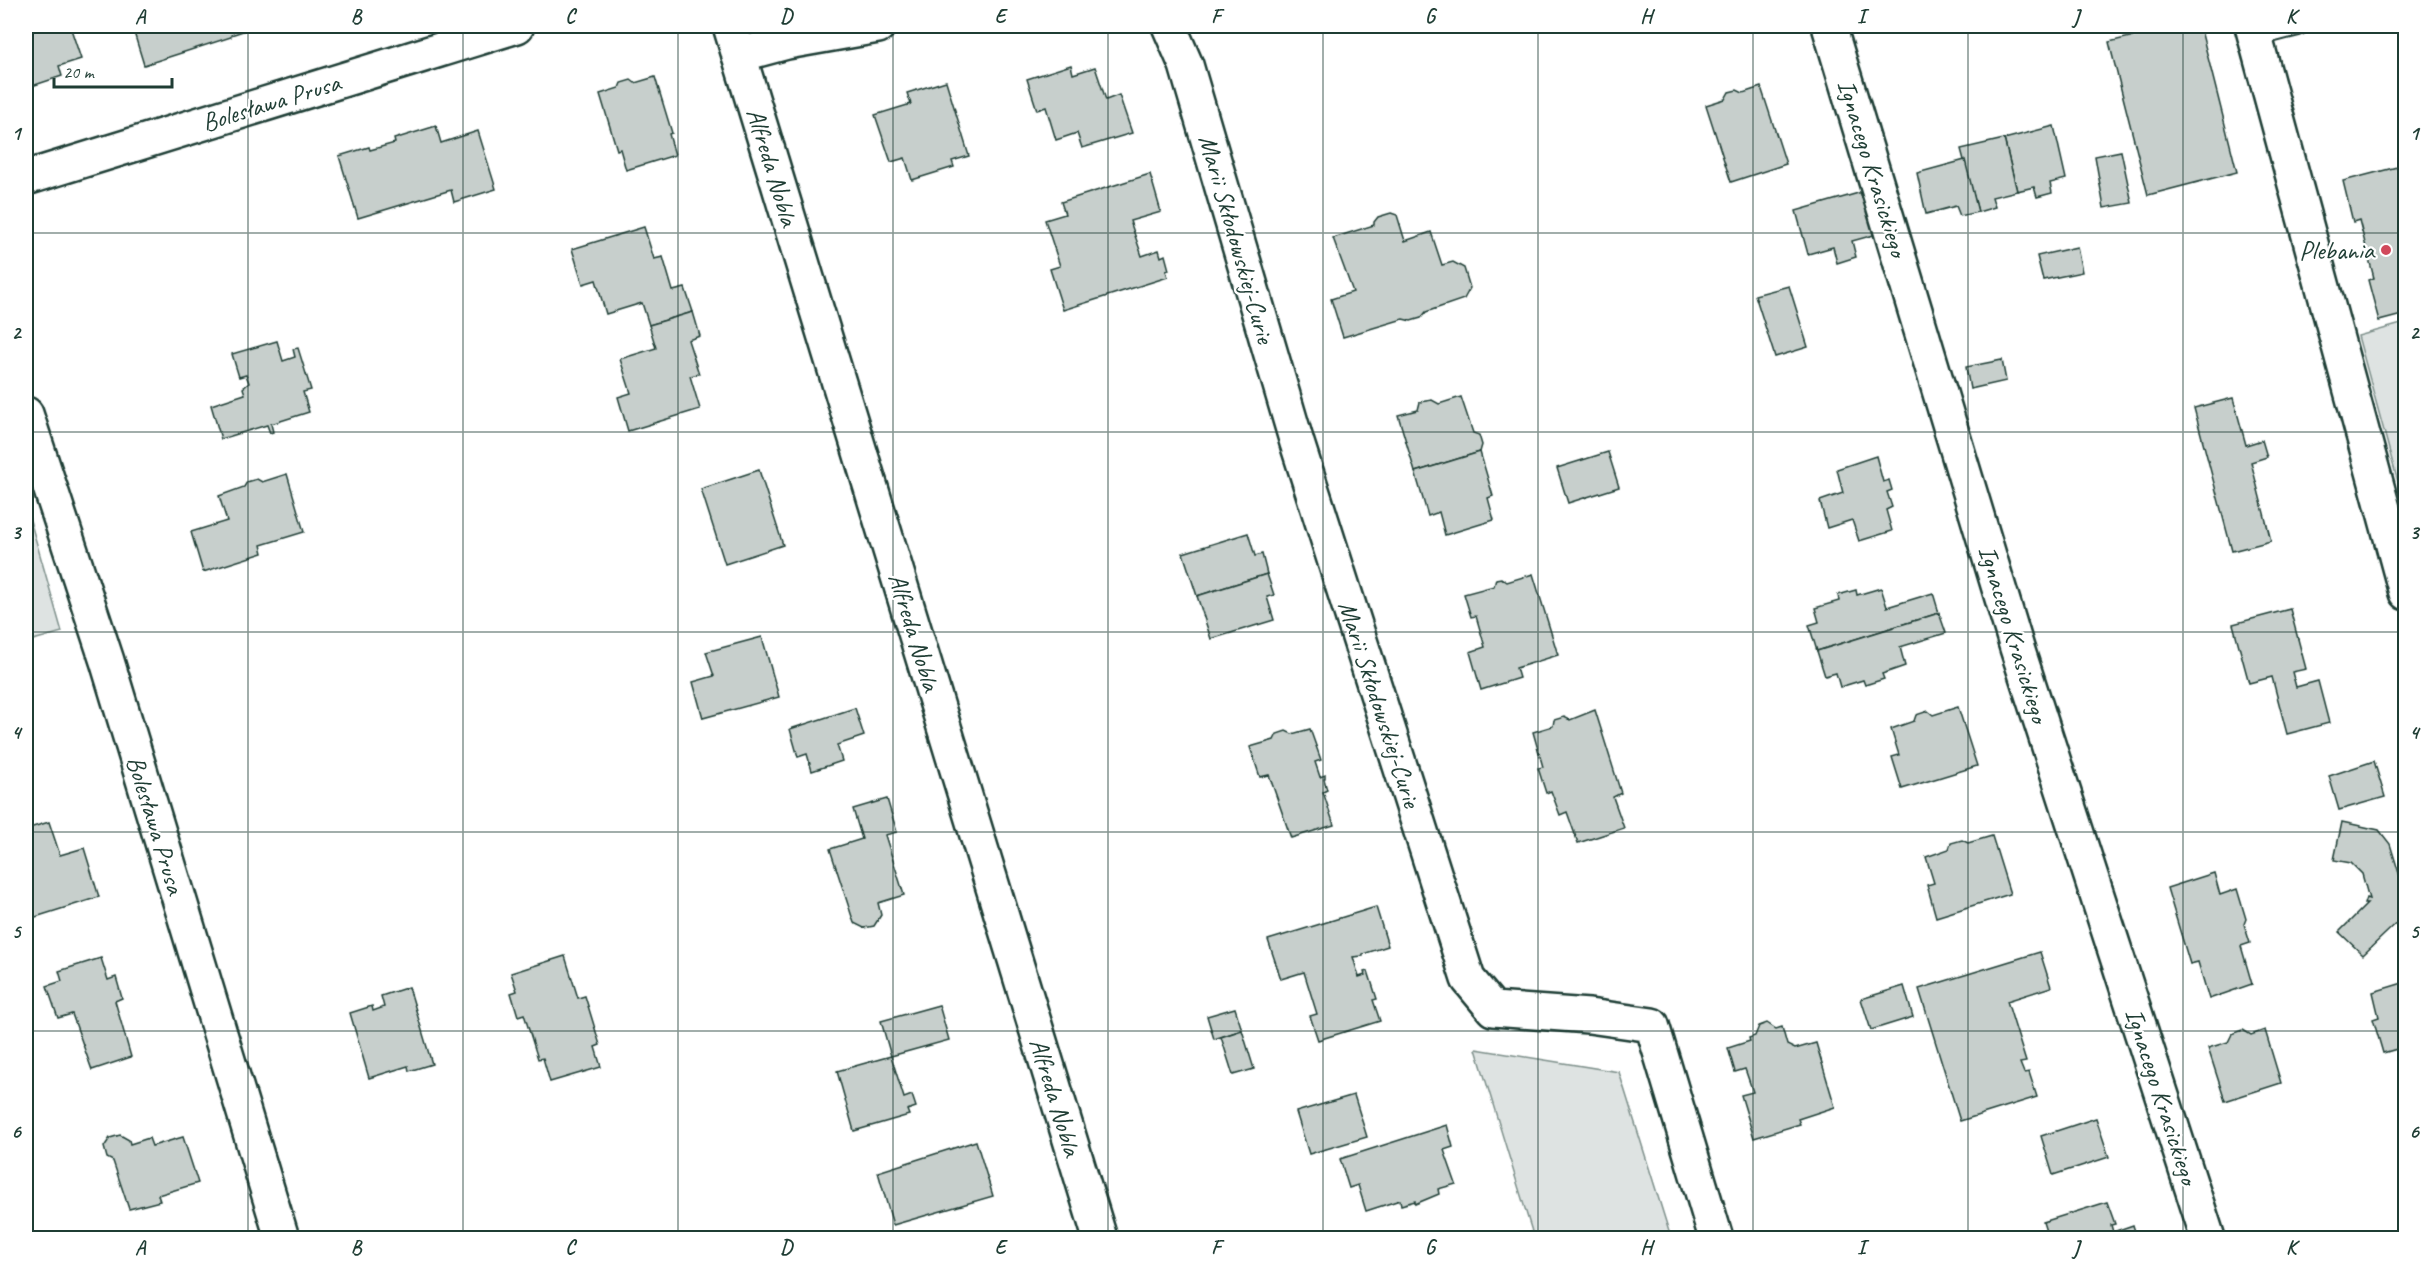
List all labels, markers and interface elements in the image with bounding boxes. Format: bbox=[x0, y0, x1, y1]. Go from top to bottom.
text: A bbox=[135, 4, 147, 29]
text: B bbox=[351, 4, 363, 29]
text: C bbox=[565, 4, 577, 29]
text: D bbox=[780, 4, 794, 29]
text: E bbox=[995, 4, 1009, 29]
text: F bbox=[1211, 4, 1225, 29]
text: G bbox=[1425, 4, 1438, 29]
text: H bbox=[1640, 4, 1655, 29]
text: I bbox=[1857, 4, 1870, 29]
text: J bbox=[2071, 4, 2083, 29]
text: K bbox=[2286, 4, 2300, 29]
scale bar bbox=[54, 51, 172, 89]
text: 20 m bbox=[63, 61, 96, 83]
street label: Bolesława Prusa bbox=[198, 65, 346, 139]
street label: Ignacego Krasickiego bbox=[1830, 76, 1916, 263]
street label: Alfreda Nobla bbox=[739, 104, 807, 232]
text: 1 bbox=[12, 121, 23, 146]
text: 1 bbox=[2410, 121, 2421, 146]
street label: Marii Skłodowskiej-Curie bbox=[1191, 131, 1282, 349]
place label: Plebania bbox=[2299, 234, 2376, 267]
marker: Plebania bbox=[2379, 243, 2393, 257]
text: 2 bbox=[12, 320, 23, 345]
text: 2 bbox=[2410, 320, 2421, 345]
text: 3 bbox=[12, 520, 23, 545]
text: 3 bbox=[2410, 520, 2421, 545]
street label: Ignacego Krasickiego bbox=[1971, 542, 2057, 729]
street label: Alfreda Nobla bbox=[881, 569, 949, 697]
street label: Marii Skłodowskiej-Curie bbox=[1331, 597, 1429, 813]
text: 4 bbox=[12, 720, 24, 745]
text: 4 bbox=[2410, 720, 2422, 745]
street label: Bolesława Prusa bbox=[119, 752, 193, 900]
text: 5 bbox=[12, 919, 23, 944]
text: 5 bbox=[2410, 919, 2421, 944]
street label: Ignacego Krasickiego bbox=[2118, 1004, 2206, 1191]
street label: Alfreda Nobla bbox=[1022, 1034, 1090, 1162]
text: 6 bbox=[11, 1119, 22, 1144]
text: 6 bbox=[2409, 1119, 2420, 1144]
text: A bbox=[135, 1235, 147, 1260]
text: B bbox=[351, 1235, 363, 1260]
text: C bbox=[565, 1235, 577, 1260]
text: D bbox=[780, 1235, 794, 1260]
text: E bbox=[995, 1235, 1009, 1260]
text: F bbox=[1211, 1235, 1225, 1260]
text: G bbox=[1425, 1235, 1438, 1260]
text: H bbox=[1640, 1235, 1655, 1260]
text: I bbox=[1857, 1235, 1870, 1260]
text: J bbox=[2071, 1235, 2083, 1260]
text: K bbox=[2286, 1235, 2300, 1260]

